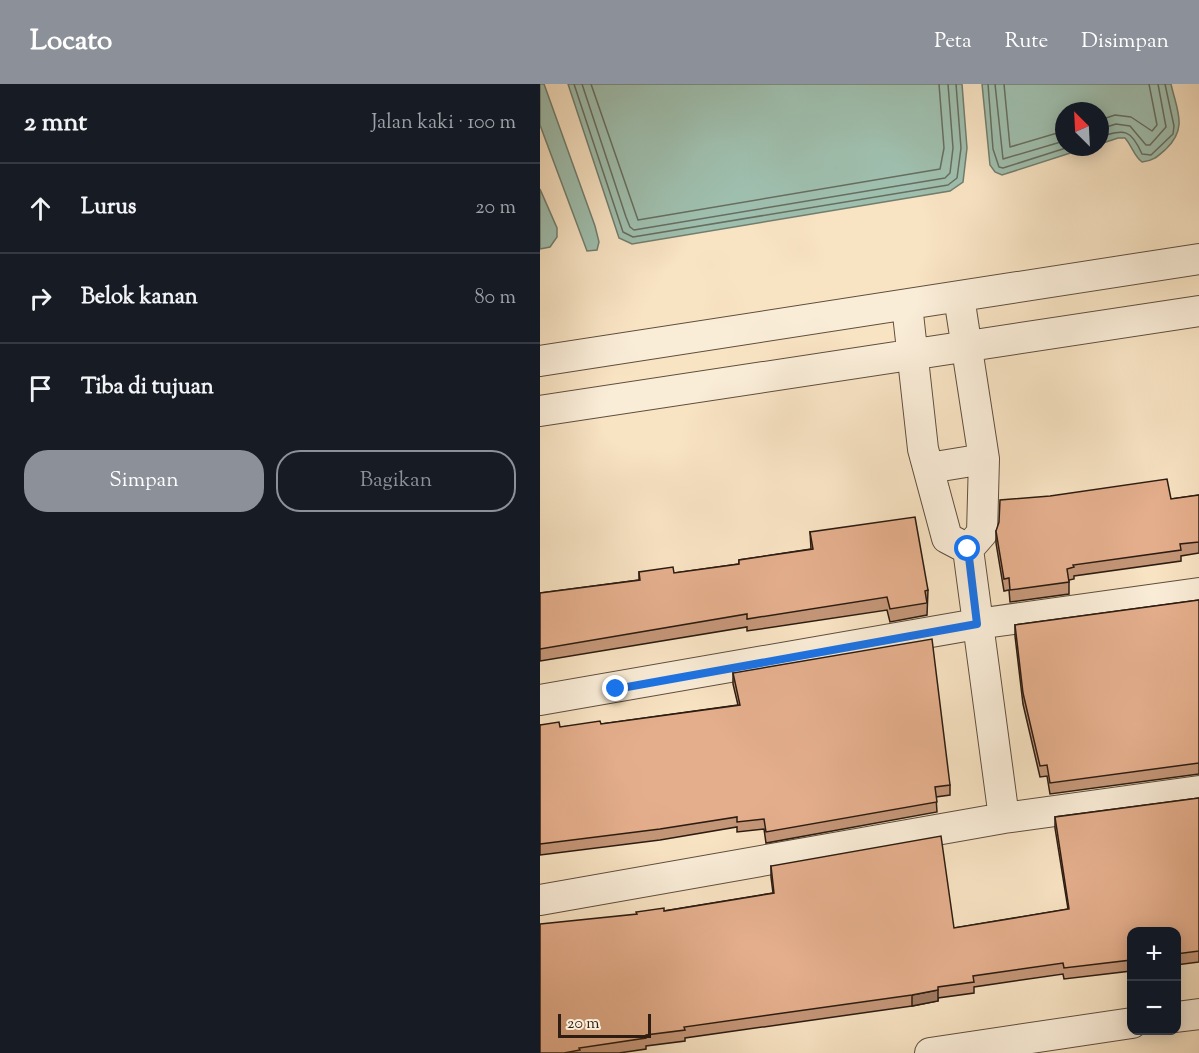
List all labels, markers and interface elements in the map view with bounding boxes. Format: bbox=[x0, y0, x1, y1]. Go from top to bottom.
text: Locato bbox=[30, 22, 112, 62]
text: Peta bbox=[934, 27, 972, 57]
text: Rute bbox=[1005, 27, 1048, 57]
text: Disimpan bbox=[1081, 27, 1169, 57]
north arrow bbox=[1055, 102, 1109, 156]
text: 2 mnt bbox=[24, 105, 87, 142]
text: Jalan kaki · 100 m bbox=[371, 109, 516, 138]
icon: ahead bbox=[24, 192, 57, 225]
text: Lurus bbox=[81, 192, 137, 224]
text: 20 m bbox=[475, 194, 516, 223]
icon: right bbox=[24, 282, 57, 315]
text: Belok kanan bbox=[81, 282, 198, 314]
text: 80 m bbox=[475, 284, 516, 313]
icon: arrive bbox=[24, 372, 57, 405]
text: Tiba di tujuan bbox=[81, 372, 214, 404]
button: Simpan bbox=[24, 450, 264, 512]
button: Bagikan bbox=[276, 450, 516, 512]
route start bbox=[954, 535, 980, 561]
route end bbox=[602, 675, 628, 701]
map controls bbox=[1127, 927, 1181, 1035]
button: + bbox=[1127, 927, 1181, 981]
button: − bbox=[1127, 981, 1181, 1035]
scale bar bbox=[558, 1011, 651, 1038]
text: 20 m bbox=[567, 1013, 600, 1036]

